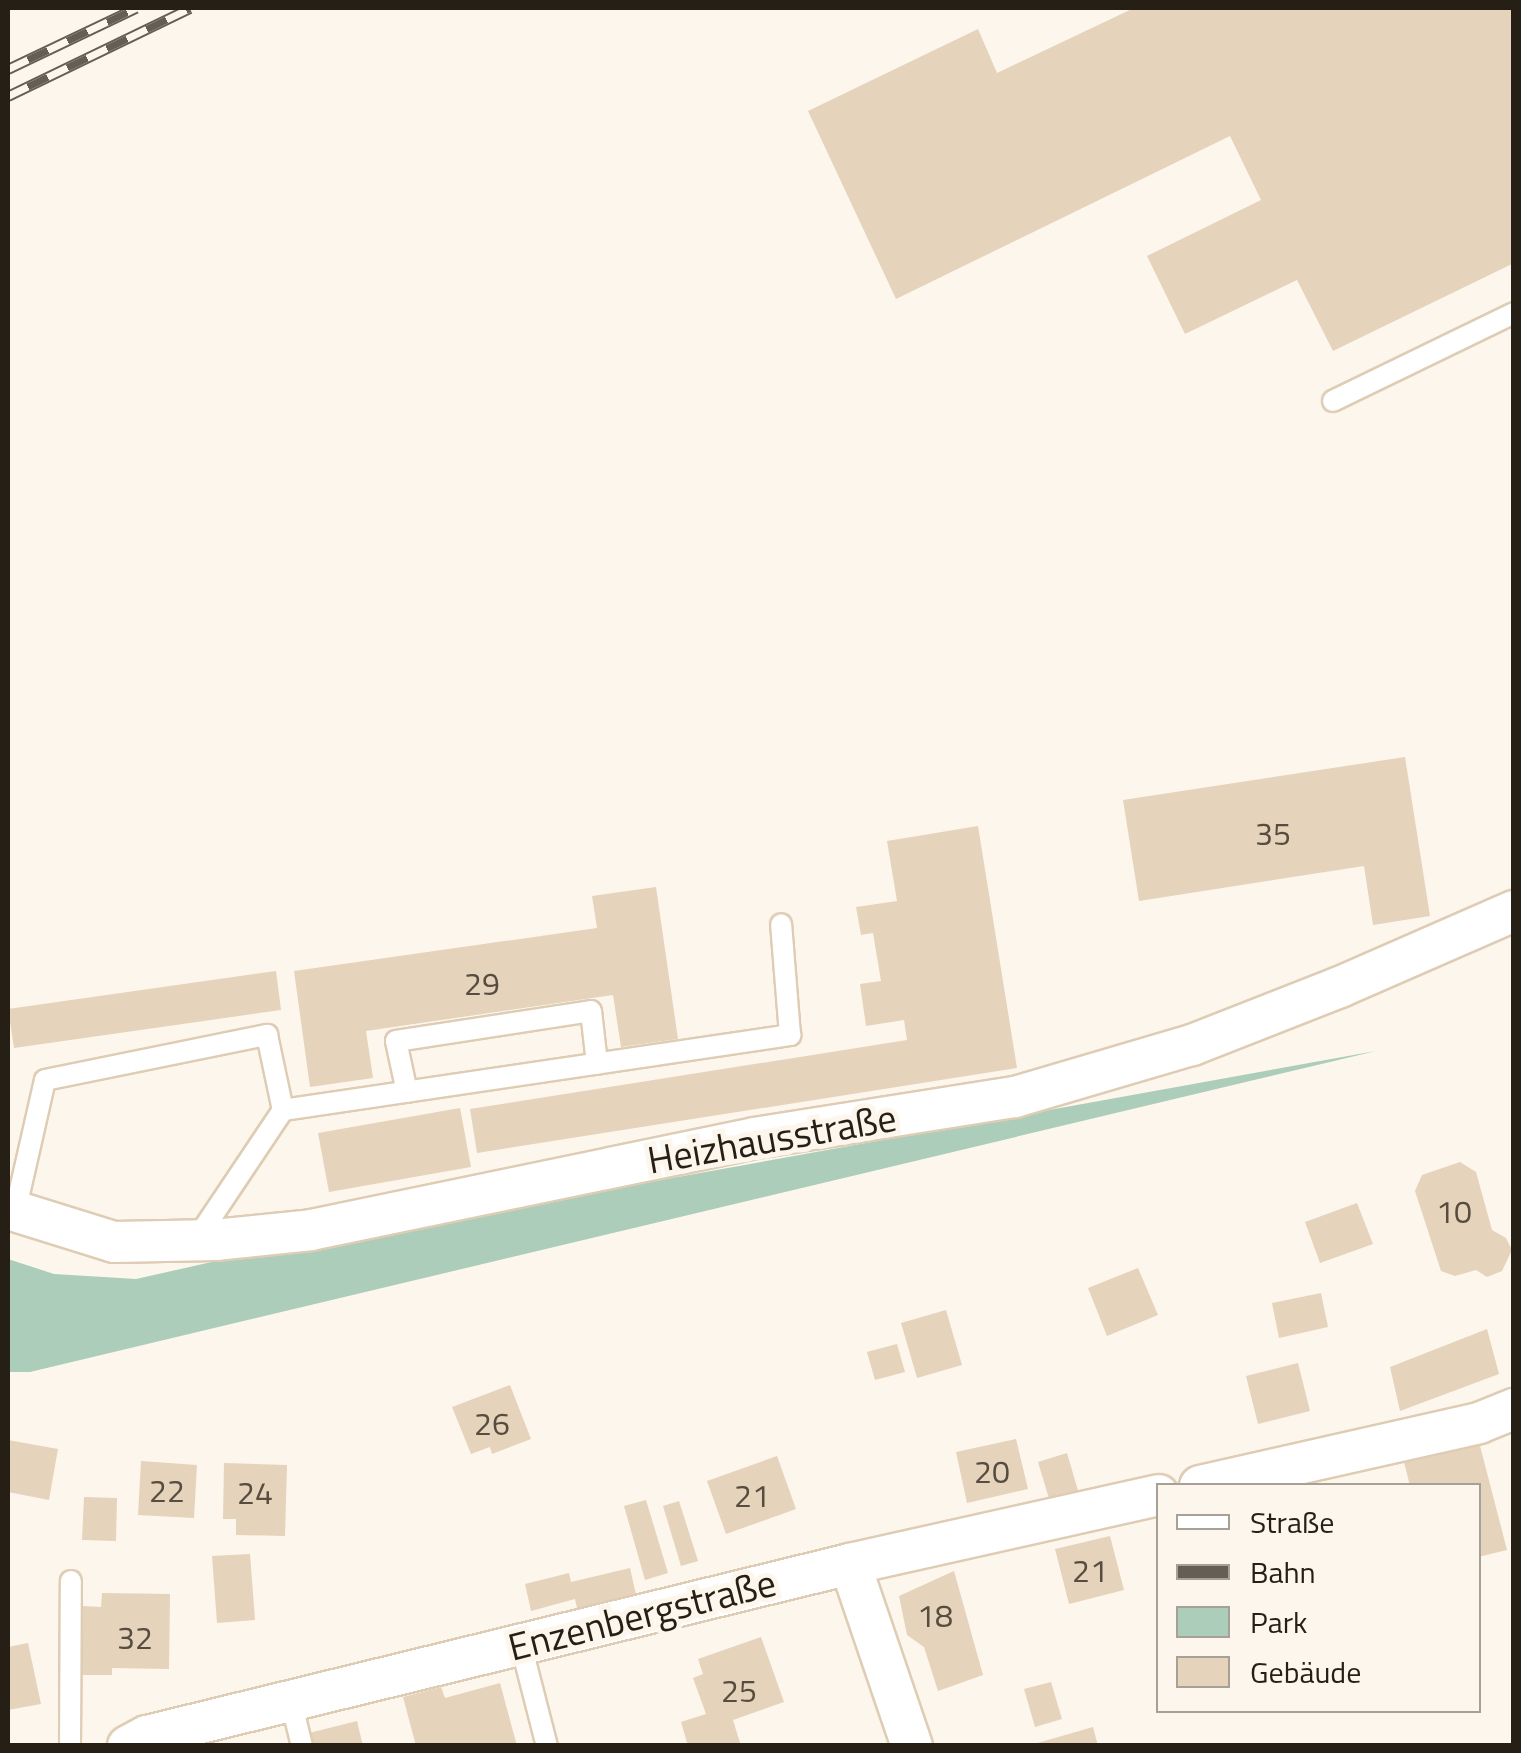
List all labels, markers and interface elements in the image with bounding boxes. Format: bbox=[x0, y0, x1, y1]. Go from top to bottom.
house number: 35 bbox=[1255, 814, 1291, 852]
house number: 29 bbox=[464, 964, 500, 1002]
street label: Heizhausstraße bbox=[644, 1095, 900, 1183]
house number: 10 bbox=[1436, 1192, 1472, 1230]
house number: 26 bbox=[474, 1404, 510, 1442]
house number: 20 bbox=[974, 1452, 1010, 1490]
house number: 22 bbox=[149, 1471, 185, 1509]
house number: 24 bbox=[237, 1473, 273, 1511]
house number: 21 bbox=[734, 1476, 770, 1514]
legend bbox=[1156, 1483, 1481, 1713]
text: Straße bbox=[1250, 1499, 1334, 1545]
text: Bahn bbox=[1250, 1549, 1316, 1595]
house number: 21 bbox=[1072, 1551, 1108, 1589]
street label: Enzenbergstraße bbox=[504, 1560, 780, 1670]
house number: 18 bbox=[917, 1596, 953, 1634]
text: Park bbox=[1250, 1599, 1307, 1645]
house number: 32 bbox=[117, 1618, 153, 1656]
text: Gebäude bbox=[1250, 1649, 1361, 1695]
house number: 25 bbox=[721, 1671, 757, 1709]

